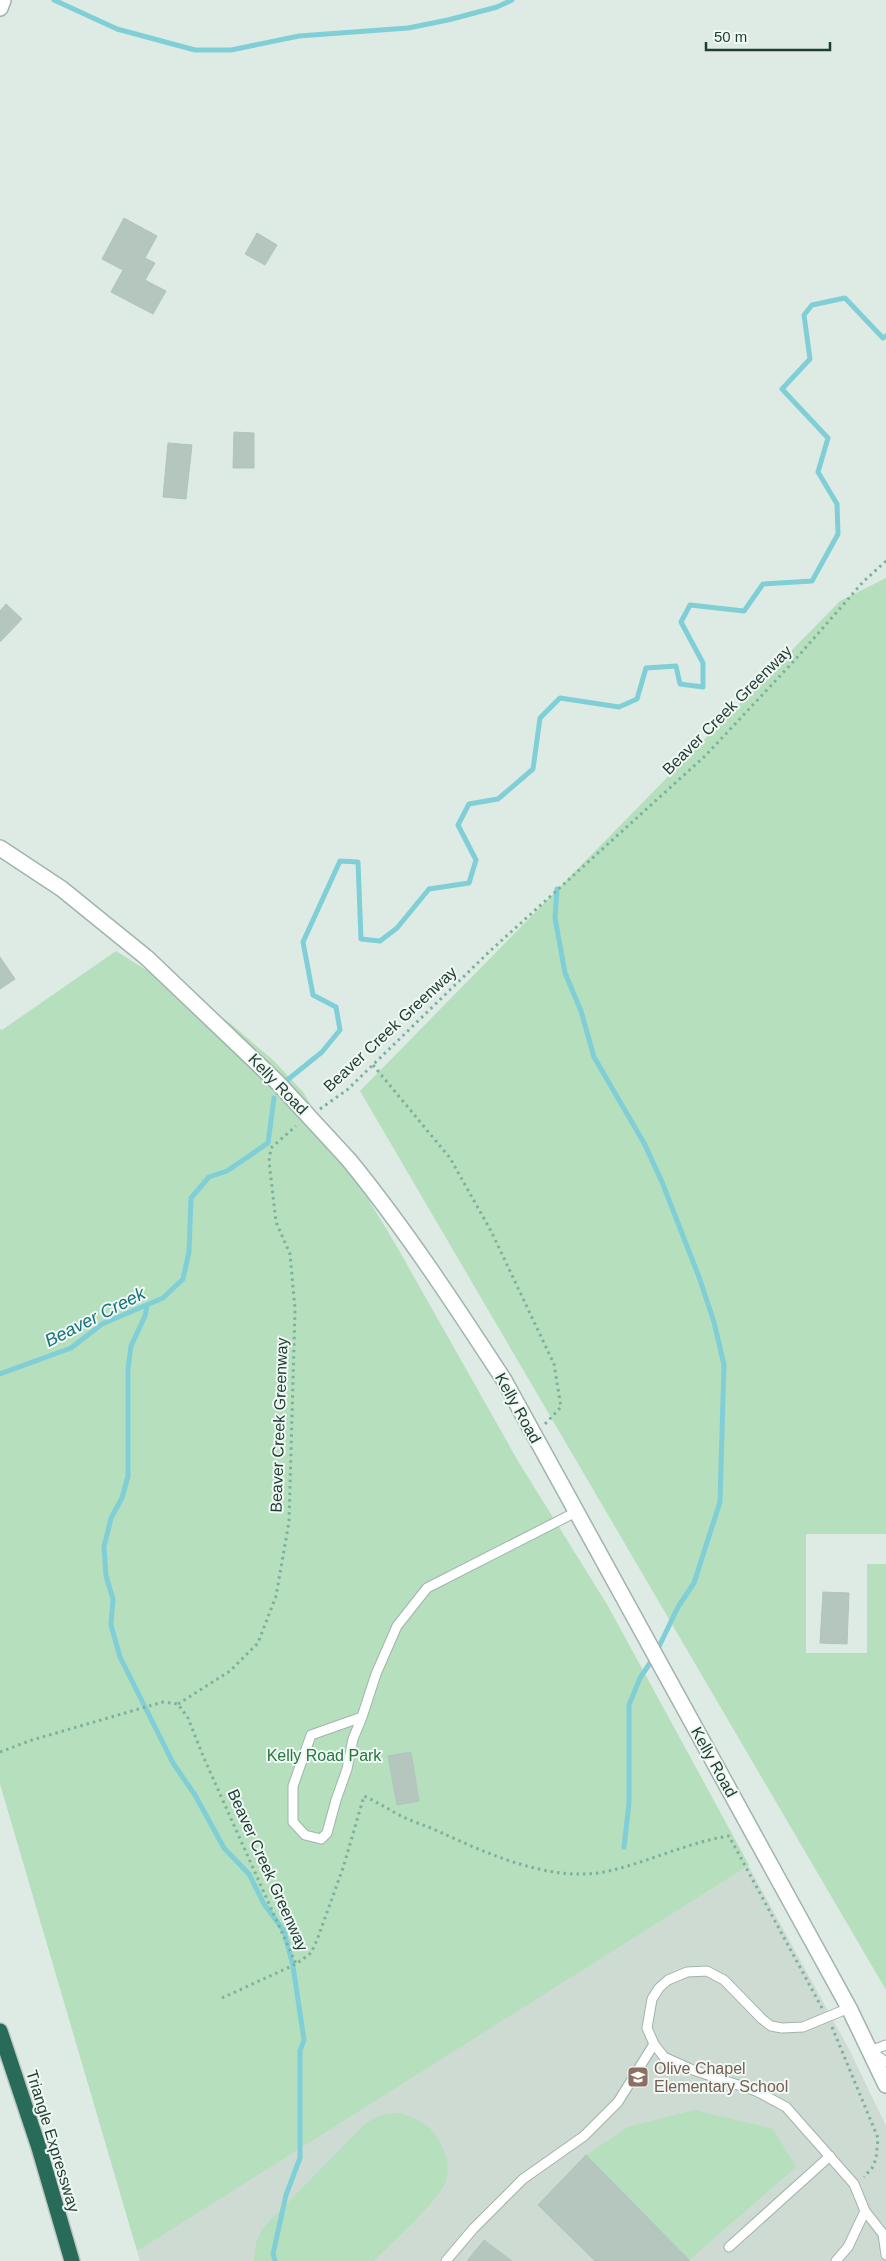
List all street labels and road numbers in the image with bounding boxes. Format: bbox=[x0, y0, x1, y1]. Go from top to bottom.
street label: Beaver Creek Greenway bbox=[659, 642, 795, 778]
street label: Beaver Creek Greenway bbox=[320, 963, 460, 1095]
street label: Kelly Road bbox=[245, 1050, 311, 1118]
street label: Beaver Creek Greenway bbox=[267, 1337, 291, 1513]
street label: Kelly Road bbox=[492, 1370, 544, 1446]
street label: Kelly Road bbox=[688, 1724, 740, 1800]
street label: Beaver Creek Greenway bbox=[225, 1787, 311, 1953]
street label: Triangle Expressway bbox=[23, 2068, 83, 2214]

